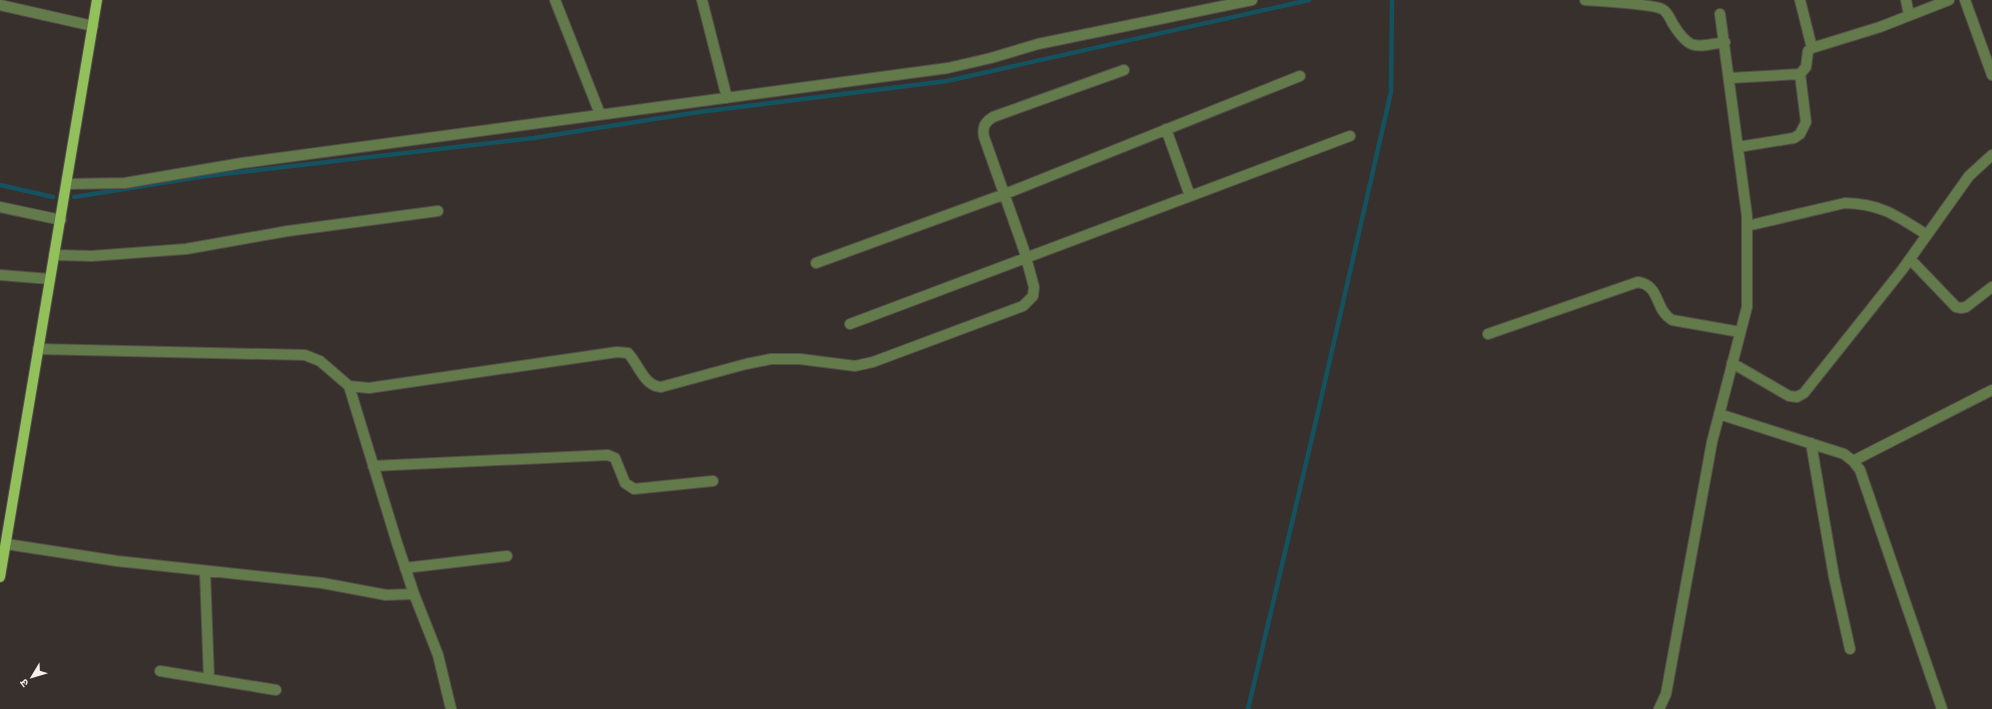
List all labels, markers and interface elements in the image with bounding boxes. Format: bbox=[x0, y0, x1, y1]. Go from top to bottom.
north arrow bbox=[12, 657, 52, 697]
text: उ bbox=[15, 676, 32, 691]

